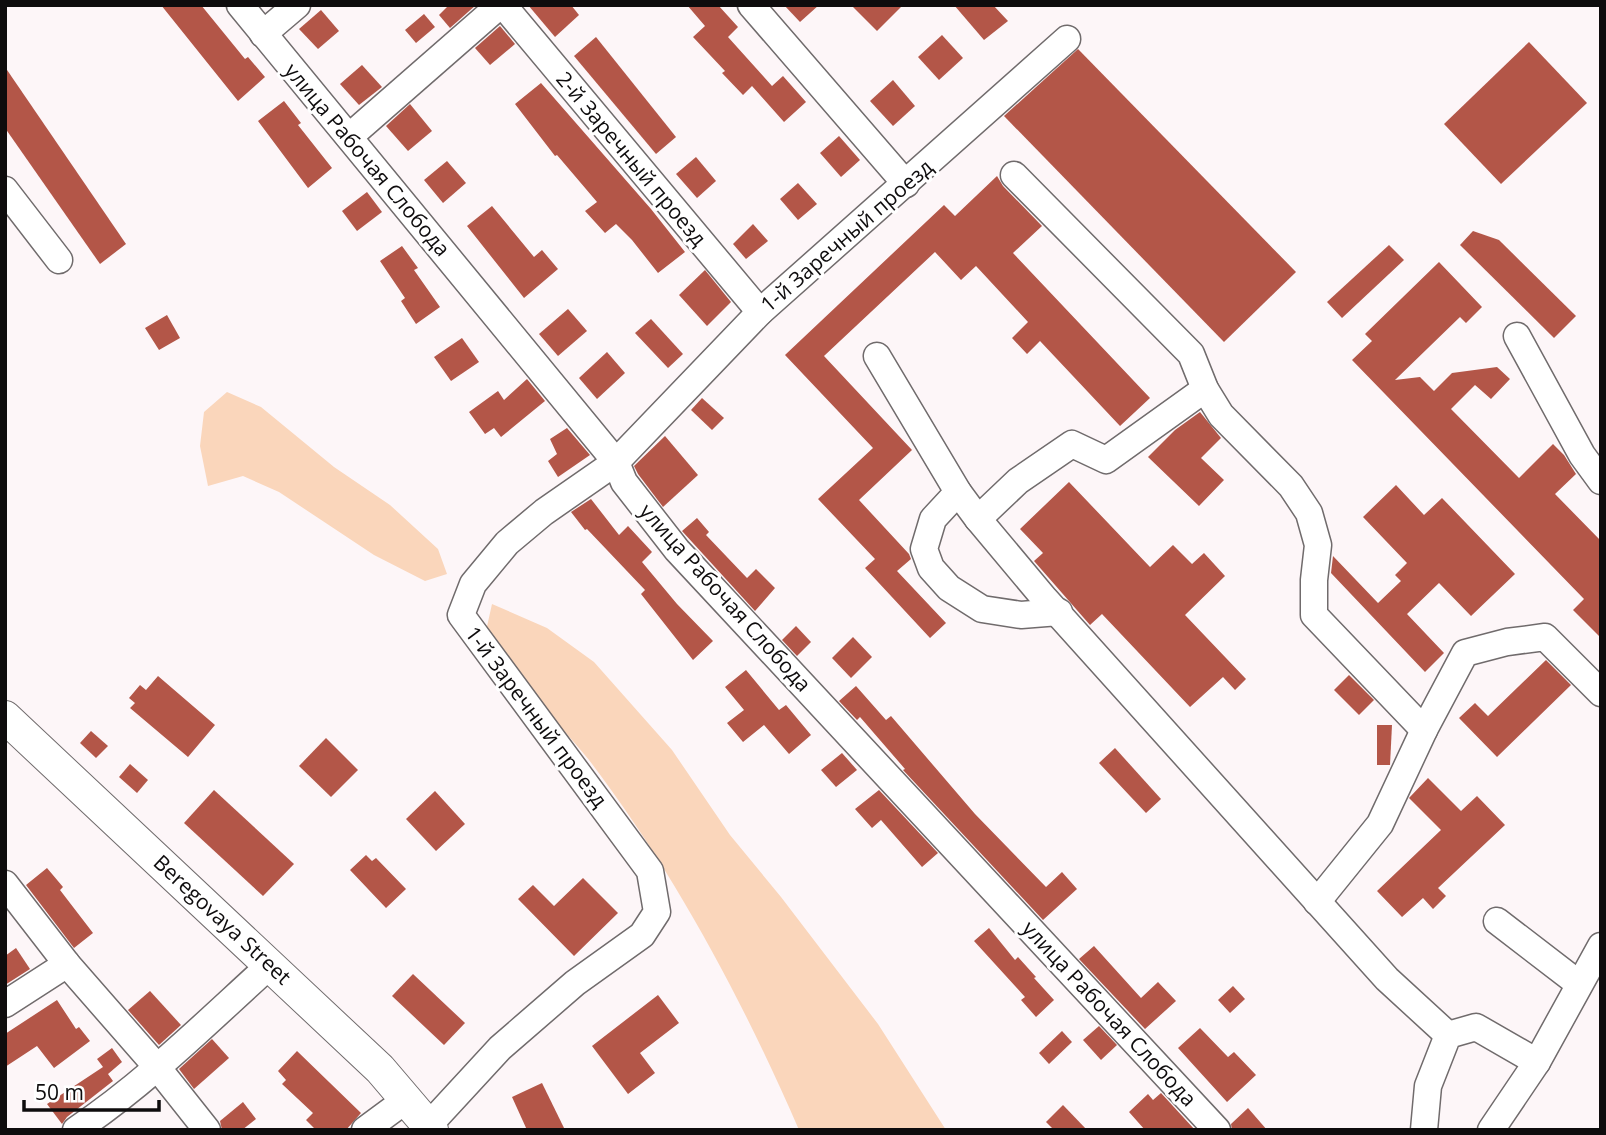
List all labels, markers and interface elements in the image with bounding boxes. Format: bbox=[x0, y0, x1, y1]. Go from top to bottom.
street label: улица Рабочая Слобода bbox=[279, 57, 457, 262]
street label: 2-й Заречный проезд bbox=[550, 65, 713, 251]
street label: 1-й Заречный проезд bbox=[754, 153, 938, 318]
street label: улица Рабочая Слобода bbox=[634, 497, 818, 697]
street label: 1-й Заречный проезд bbox=[460, 620, 614, 813]
street label: Beregovaya Street bbox=[148, 848, 297, 990]
street label: улица Рабочая Слобода bbox=[1016, 915, 1203, 1112]
scale bar bbox=[24, 1068, 159, 1112]
text: 50 m bbox=[35, 1078, 84, 1106]

